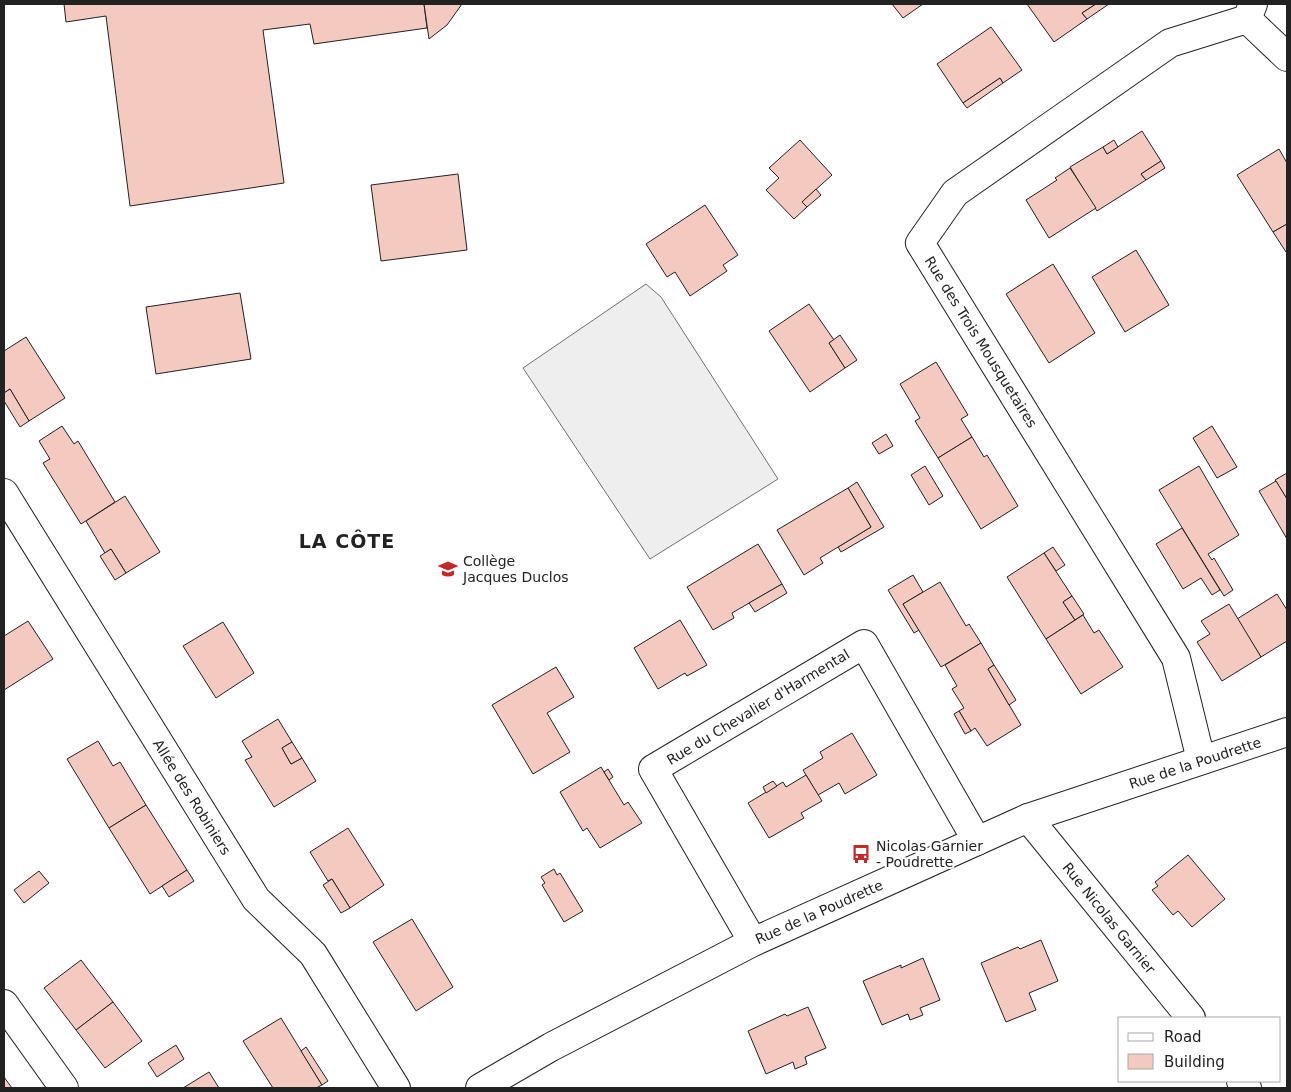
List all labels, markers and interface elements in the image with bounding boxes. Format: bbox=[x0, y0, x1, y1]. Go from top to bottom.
street label: Rue des Trois Mousquetaires bbox=[922, 253, 1040, 431]
district label: LA CÔTE bbox=[299, 529, 395, 552]
place label: Collège Jacques Duclos bbox=[462, 553, 569, 585]
school or university icon: Collège Jacques Duclos bbox=[437, 558, 459, 580]
street label: Rue du Chevalier d'Harmental bbox=[664, 646, 852, 768]
street label: Rue de la Poudrette bbox=[1127, 734, 1263, 792]
street label: Allée des Robiniers bbox=[150, 736, 234, 858]
place label: Nicolas Garnier - Poudrette bbox=[876, 838, 983, 870]
bus stop icon: Nicolas Garnier - Poudrette bbox=[850, 843, 872, 865]
street label: Rue Nicolas Garnier bbox=[1059, 859, 1159, 977]
street label: Rue de la Poudrette bbox=[753, 877, 885, 947]
legend bbox=[1118, 1017, 1281, 1082]
text: Road bbox=[1164, 1028, 1202, 1046]
text: Building bbox=[1164, 1053, 1225, 1071]

